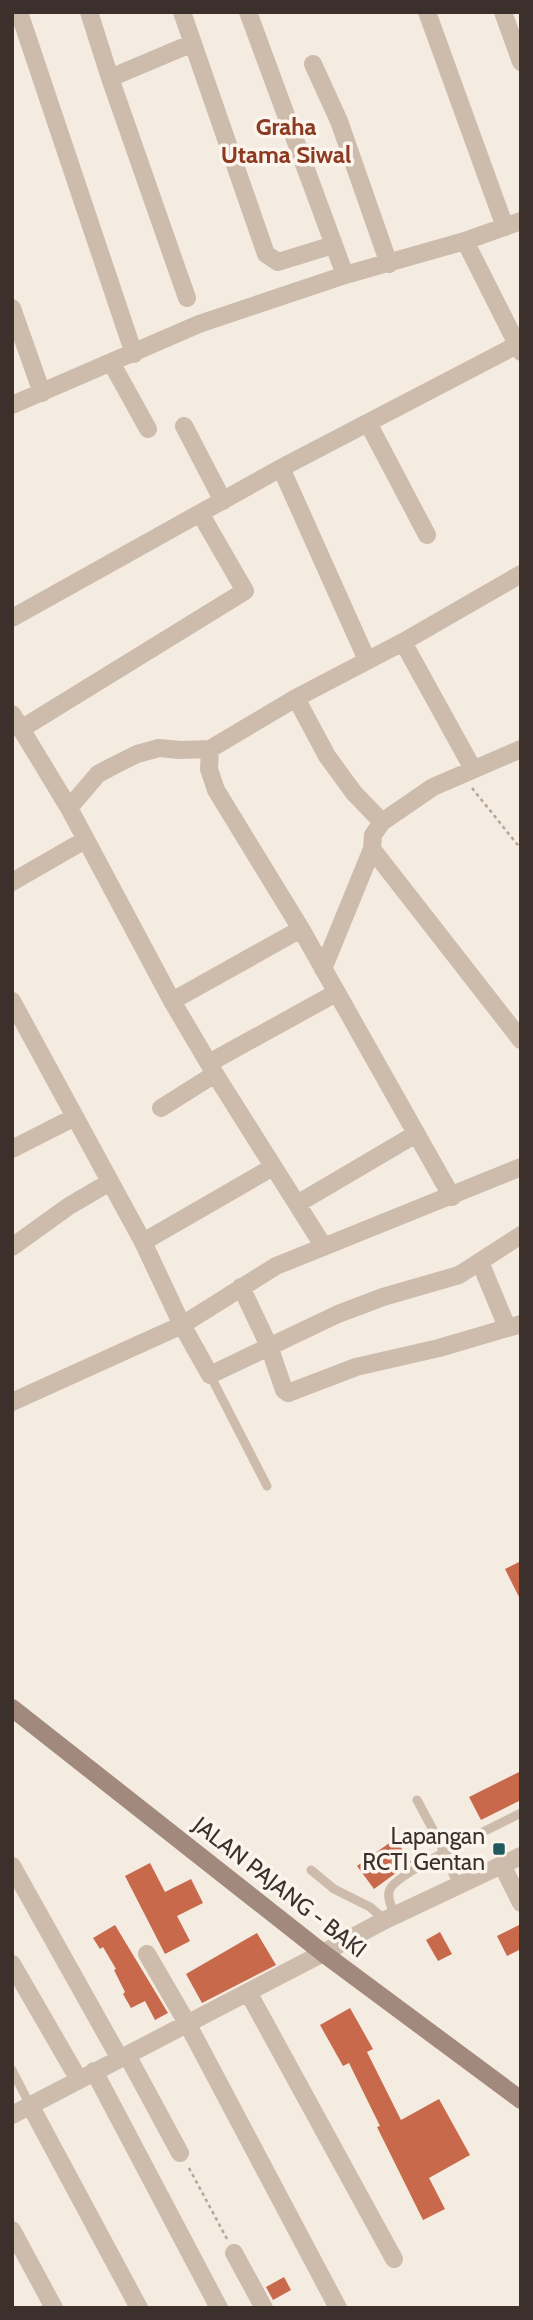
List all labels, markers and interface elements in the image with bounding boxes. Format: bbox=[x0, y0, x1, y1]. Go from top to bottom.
district label: Graha Utama Siwal bbox=[221, 112, 351, 169]
street label: JALAN PAJANG - BAKI bbox=[187, 1810, 372, 1963]
place label: Lapangan RCTI Gentan bbox=[362, 1822, 485, 1876]
marker: Lapangan RCTI Gentan bbox=[491, 1841, 507, 1857]

